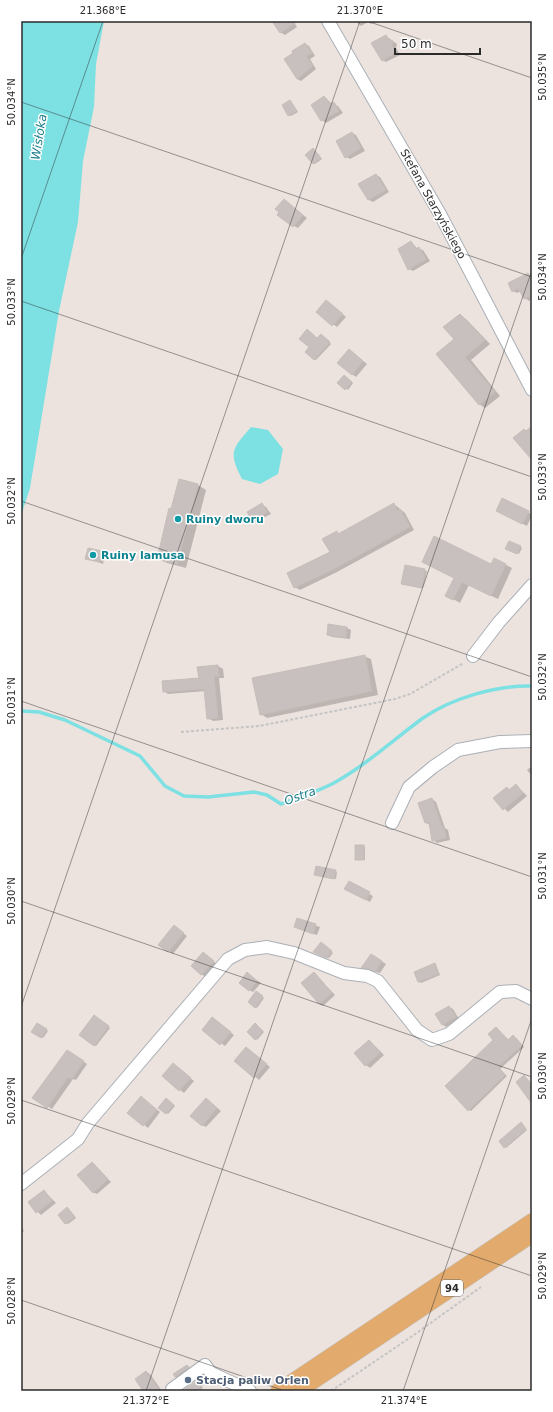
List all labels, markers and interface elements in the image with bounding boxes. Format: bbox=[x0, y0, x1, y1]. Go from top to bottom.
text: 21.368°E bbox=[80, 5, 126, 16]
text: 21.370°E bbox=[337, 5, 383, 16]
scale bar bbox=[395, 30, 480, 56]
text: 50 m bbox=[401, 37, 432, 51]
text: 50.035°N bbox=[537, 53, 548, 101]
text: 50.034°N bbox=[6, 78, 17, 126]
water label: Wisłoka bbox=[28, 113, 50, 161]
street label: Stefana Starzyńskiego bbox=[397, 147, 469, 261]
text: 50.034°N bbox=[537, 253, 548, 301]
text: 50.033°N bbox=[6, 278, 17, 326]
text: 50.033°N bbox=[537, 453, 548, 501]
text: 50.032°N bbox=[6, 477, 17, 525]
place label: Ruiny dworu bbox=[186, 513, 264, 526]
marker: Ruiny dworu bbox=[173, 514, 183, 524]
place label: Ruiny lamusa bbox=[101, 549, 184, 562]
marker: Ruiny lamusa bbox=[88, 550, 98, 560]
text: 50.032°N bbox=[537, 653, 548, 701]
text: 50.031°N bbox=[6, 677, 17, 725]
water label: Ostra bbox=[282, 784, 318, 808]
text: 50.031°N bbox=[537, 852, 548, 900]
text: 50.030°N bbox=[6, 877, 17, 925]
text: 50.030°N bbox=[537, 1052, 548, 1100]
text: 50.029°N bbox=[6, 1077, 17, 1125]
text: 50.029°N bbox=[537, 1252, 548, 1300]
text: 50.028°N bbox=[6, 1277, 17, 1325]
road number: 94 bbox=[441, 1280, 463, 1296]
place label: Stacja paliw Orlen bbox=[196, 1374, 309, 1387]
marker: Stacja paliw Orlen bbox=[183, 1375, 193, 1385]
text: 21.372°E bbox=[123, 1395, 169, 1406]
text: 21.374°E bbox=[381, 1395, 427, 1406]

